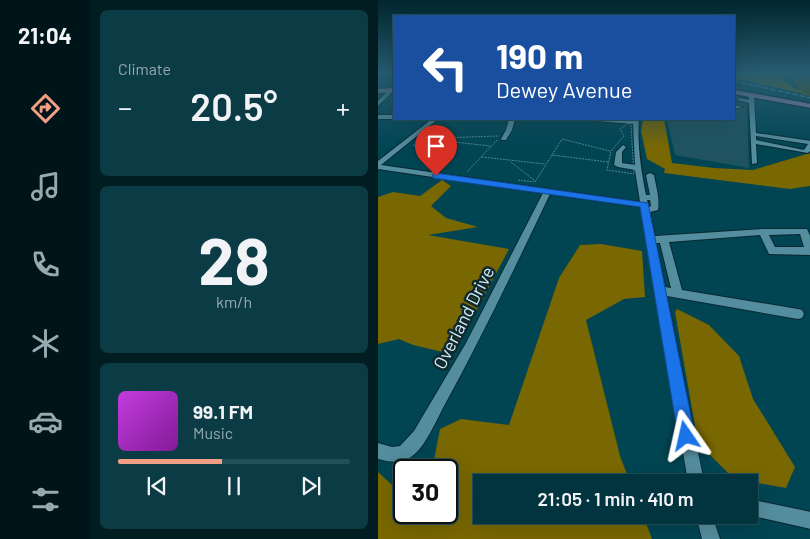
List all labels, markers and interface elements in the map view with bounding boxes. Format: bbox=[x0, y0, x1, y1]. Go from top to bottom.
text: 21:04 bbox=[18, 22, 72, 48]
text: 190 m bbox=[496, 34, 583, 76]
icon: left bbox=[413, 35, 478, 100]
text: Climate bbox=[118, 59, 171, 78]
text: Dewey Avenue bbox=[496, 76, 632, 102]
text: 20.5° bbox=[190, 83, 278, 129]
text: − bbox=[118, 90, 132, 124]
text: + bbox=[336, 90, 350, 124]
icon: directions bbox=[28, 91, 63, 126]
pin bbox=[415, 125, 457, 176]
icon: arrive bbox=[422, 132, 450, 160]
icon: music bbox=[28, 169, 63, 204]
text: 28 bbox=[198, 220, 270, 298]
icon: phone bbox=[28, 247, 63, 282]
street label: Overland Drive bbox=[428, 263, 498, 372]
text: km/h bbox=[216, 292, 252, 311]
icon: climate bbox=[28, 326, 63, 361]
text: 99.1 FM bbox=[193, 400, 253, 423]
icon: car bbox=[28, 404, 63, 439]
position arrow bbox=[659, 409, 711, 461]
text: Music bbox=[193, 423, 233, 442]
speed limit sign: 30 bbox=[393, 459, 458, 524]
icon: previous bbox=[143, 472, 171, 500]
icon: pause bbox=[220, 472, 248, 500]
icon: next bbox=[297, 472, 325, 500]
icon: filters bbox=[28, 482, 63, 517]
text: 21:05 · 1 min · 410 m bbox=[537, 487, 694, 510]

